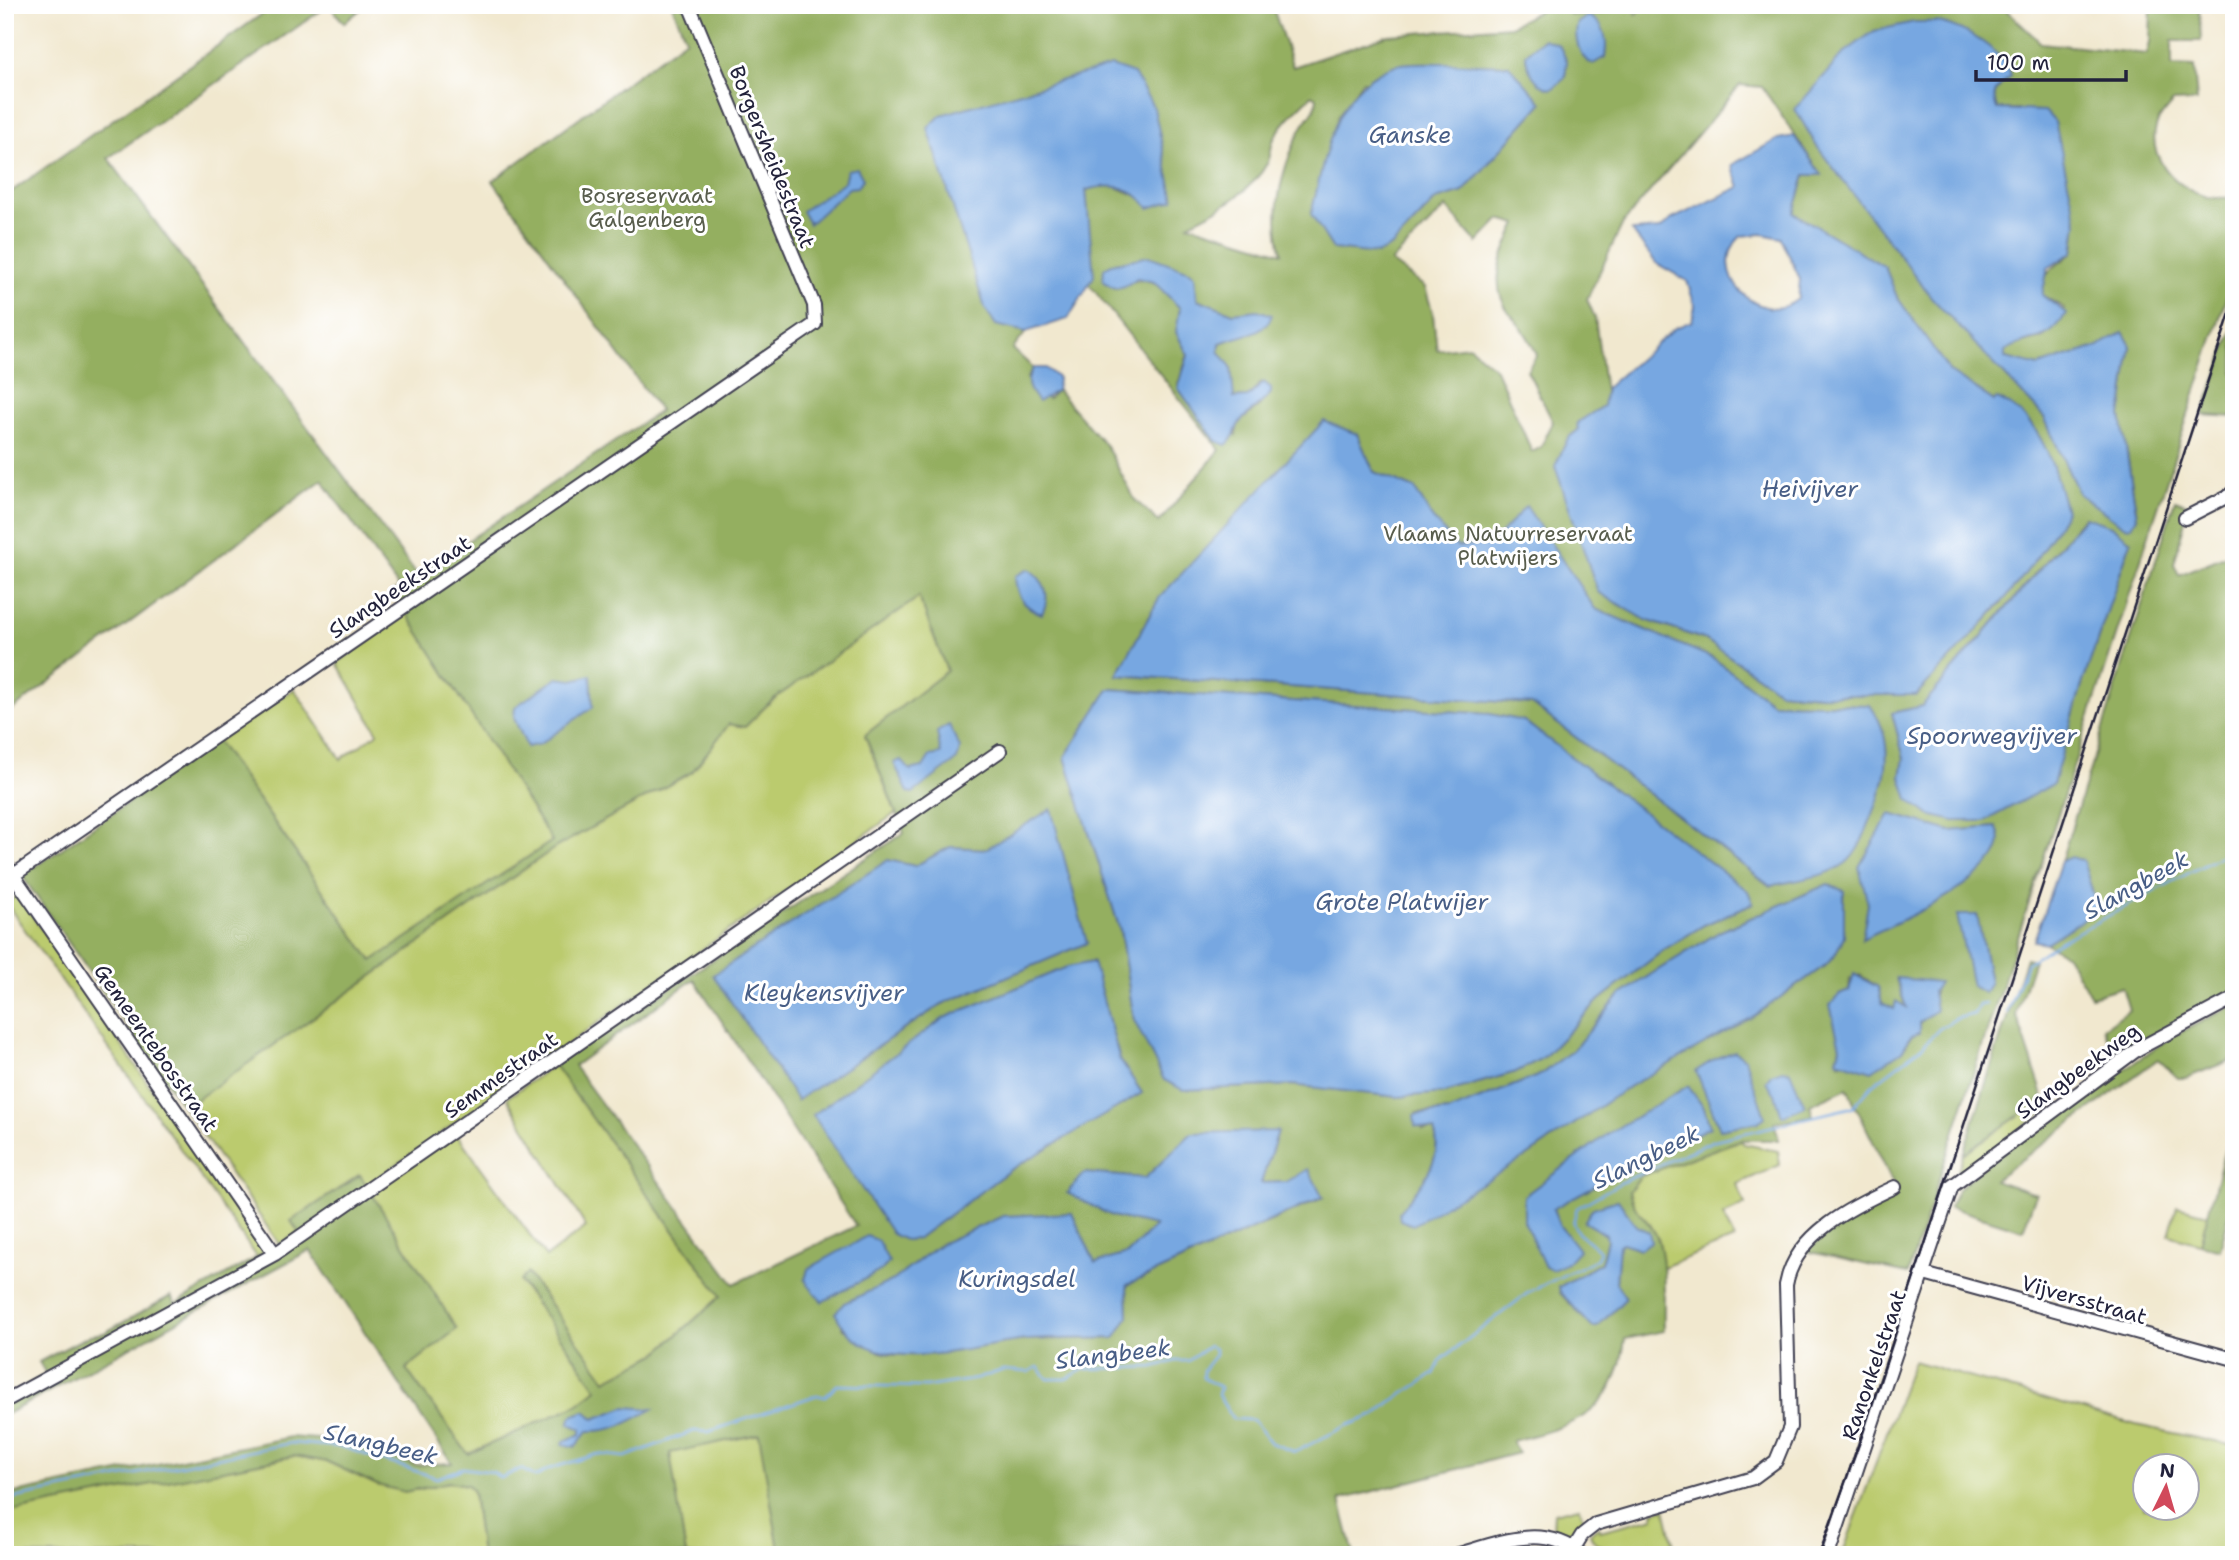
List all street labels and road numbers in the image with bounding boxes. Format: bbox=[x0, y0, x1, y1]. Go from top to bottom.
street label: Borgersheidestraat bbox=[723, 62, 821, 252]
street label: Slangbeekstraat bbox=[323, 529, 477, 645]
street label: Gemeentebosstraat bbox=[87, 958, 225, 1138]
street label: Slangbeekweg bbox=[2010, 1017, 2146, 1125]
street label: Semmestraat bbox=[438, 1025, 564, 1125]
street label: Vijversstraat bbox=[2018, 1269, 2150, 1331]
street label: Ranonkelstraat bbox=[1835, 1286, 1913, 1444]

